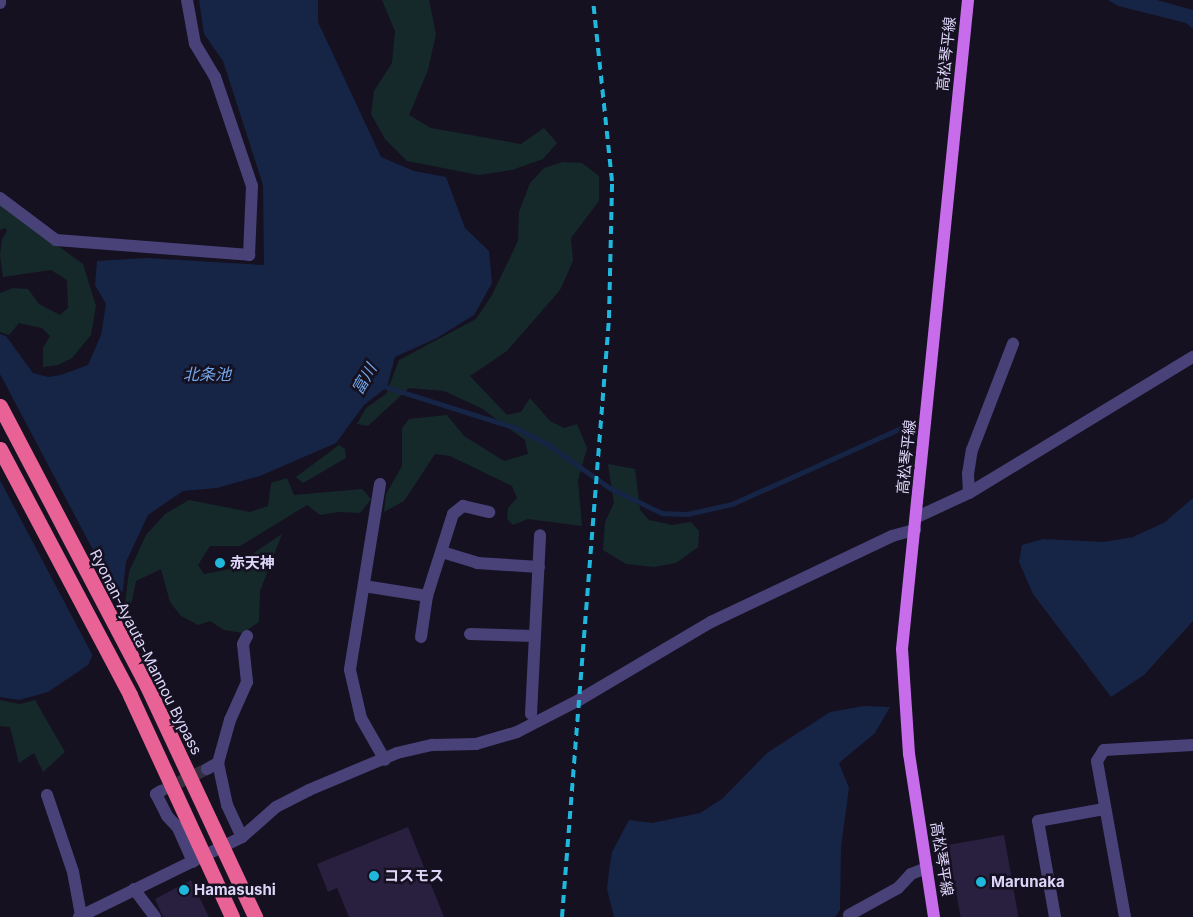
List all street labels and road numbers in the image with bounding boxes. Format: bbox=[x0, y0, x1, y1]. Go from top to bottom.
street label: 高松琴平線 bbox=[933, 16, 959, 92]
street label: 高松琴平線 bbox=[893, 419, 919, 495]
street label: Ryonan-Ayauta-Mannou Bypass bbox=[86, 546, 206, 758]
street label: 高松琴平線 bbox=[927, 821, 957, 897]

